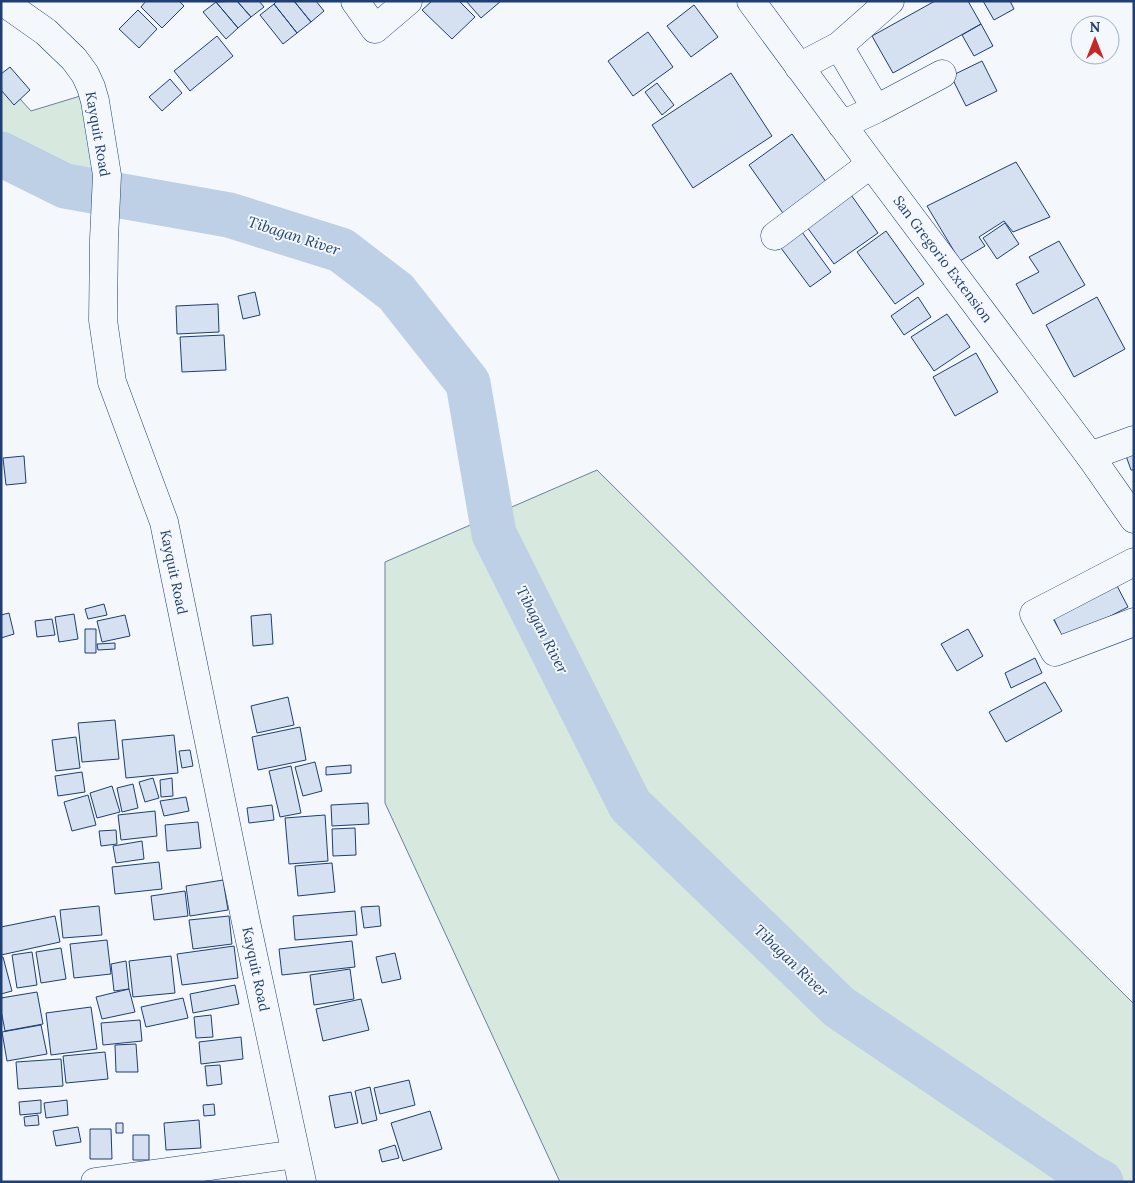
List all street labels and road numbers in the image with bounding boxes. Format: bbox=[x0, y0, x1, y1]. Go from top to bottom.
street label: Kayquit Road bbox=[82, 90, 114, 178]
street label: San Gregorio Extension bbox=[889, 192, 997, 326]
street label: Kayquit Road bbox=[156, 528, 192, 616]
street label: Kayquit Road bbox=[238, 925, 274, 1013]

